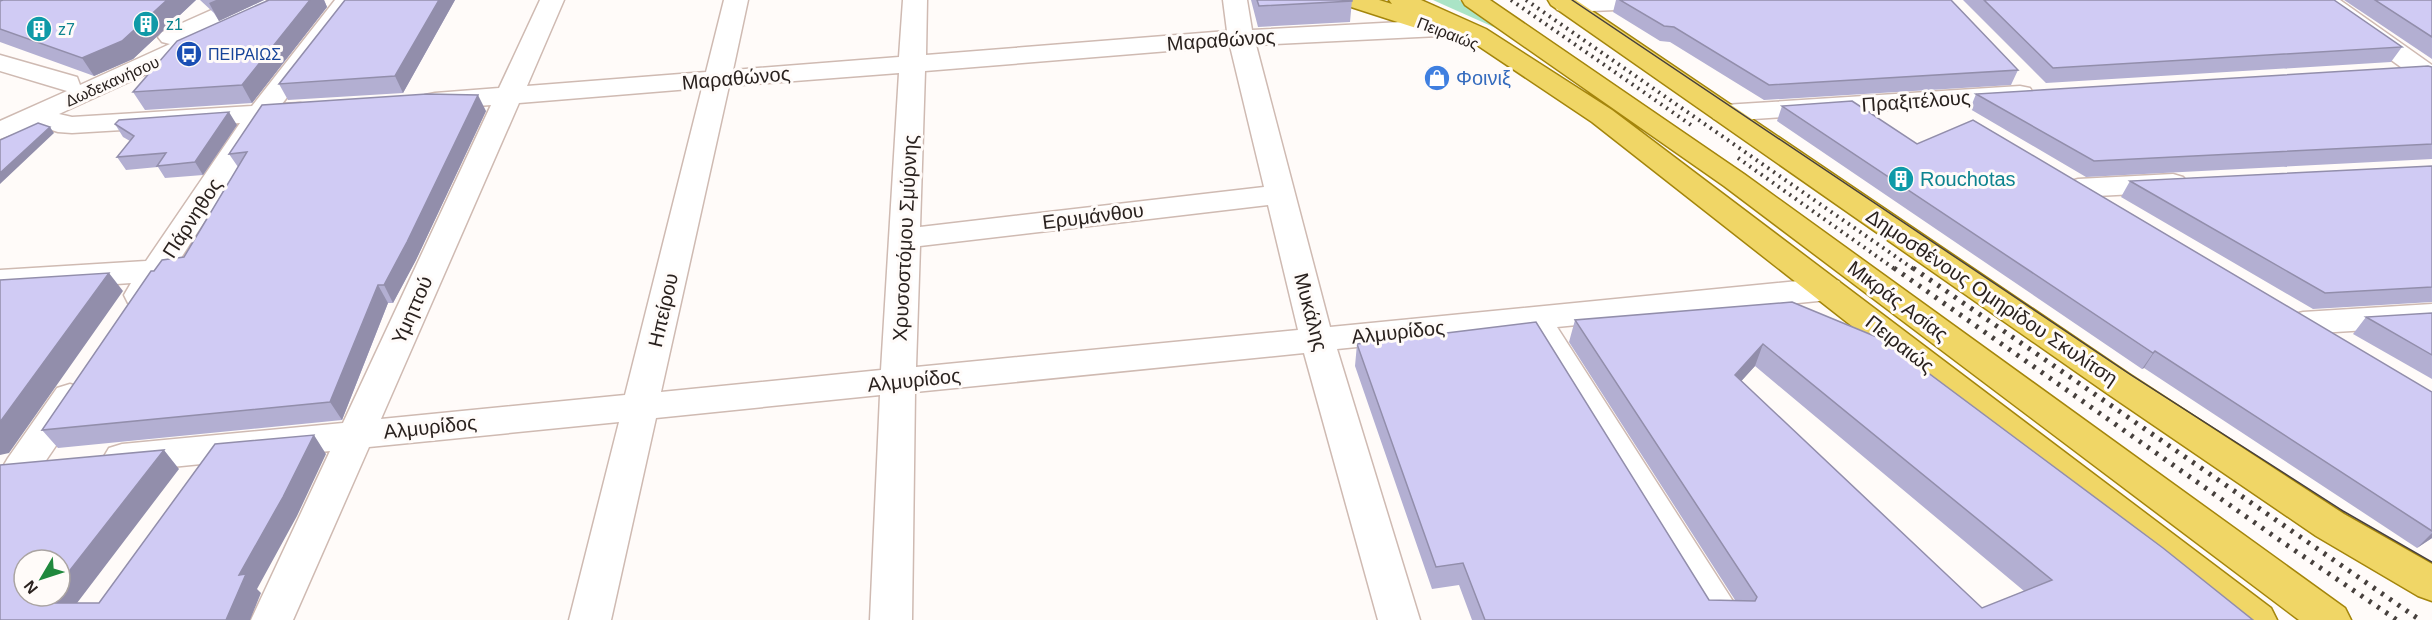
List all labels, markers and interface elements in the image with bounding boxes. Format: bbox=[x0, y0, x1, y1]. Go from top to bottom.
building icon: z1 bbox=[131, 9, 161, 39]
building icon: z7 bbox=[24, 14, 54, 44]
street label: Πειραιώς bbox=[1415, 14, 1481, 53]
place label: z1 bbox=[166, 16, 183, 33]
place label: z7 bbox=[58, 21, 75, 38]
street label: Μαραθώνος bbox=[1166, 25, 1276, 55]
bus stop icon: ΠΕΙΡΑΙΩΣ bbox=[174, 39, 204, 69]
place label: ΠΕΙΡΑΙΩΣ bbox=[208, 46, 281, 63]
street label: Δωδεκανήσου bbox=[63, 53, 162, 110]
street label: Μαραθώνος bbox=[681, 62, 791, 94]
shop icon: Φοινιξ bbox=[1422, 63, 1452, 93]
place label: Φοινιξ bbox=[1456, 67, 1511, 89]
street label: Πραξιτέλους bbox=[1861, 86, 1971, 116]
street label: Χρυσοστόμου Σμύρνης bbox=[889, 134, 921, 342]
building icon: Rouchotas bbox=[1886, 164, 1916, 194]
place label: Rouchotas bbox=[1920, 168, 2016, 190]
street label: Πάρνηθος bbox=[158, 174, 226, 262]
street label: Ερυμάνθου bbox=[1041, 199, 1145, 233]
street label: Δημοσθένους Ομηρίδου Σκυλίτση bbox=[1862, 204, 2122, 390]
street label: Μικράς Ασίας bbox=[1844, 256, 1953, 346]
street label: Ηπείρου bbox=[644, 271, 682, 349]
street label: Μυκάλης bbox=[1290, 271, 1332, 354]
street label: Υμηττού bbox=[387, 273, 437, 347]
street label: Πειραιώς bbox=[1862, 311, 1939, 378]
street label: Αλμυρίδος bbox=[1350, 316, 1446, 348]
street label: Αλμυρίδος bbox=[866, 364, 962, 396]
street label: Αλμυρίδος bbox=[382, 411, 478, 443]
north arrow bbox=[12, 548, 72, 608]
text: N bbox=[20, 577, 41, 597]

